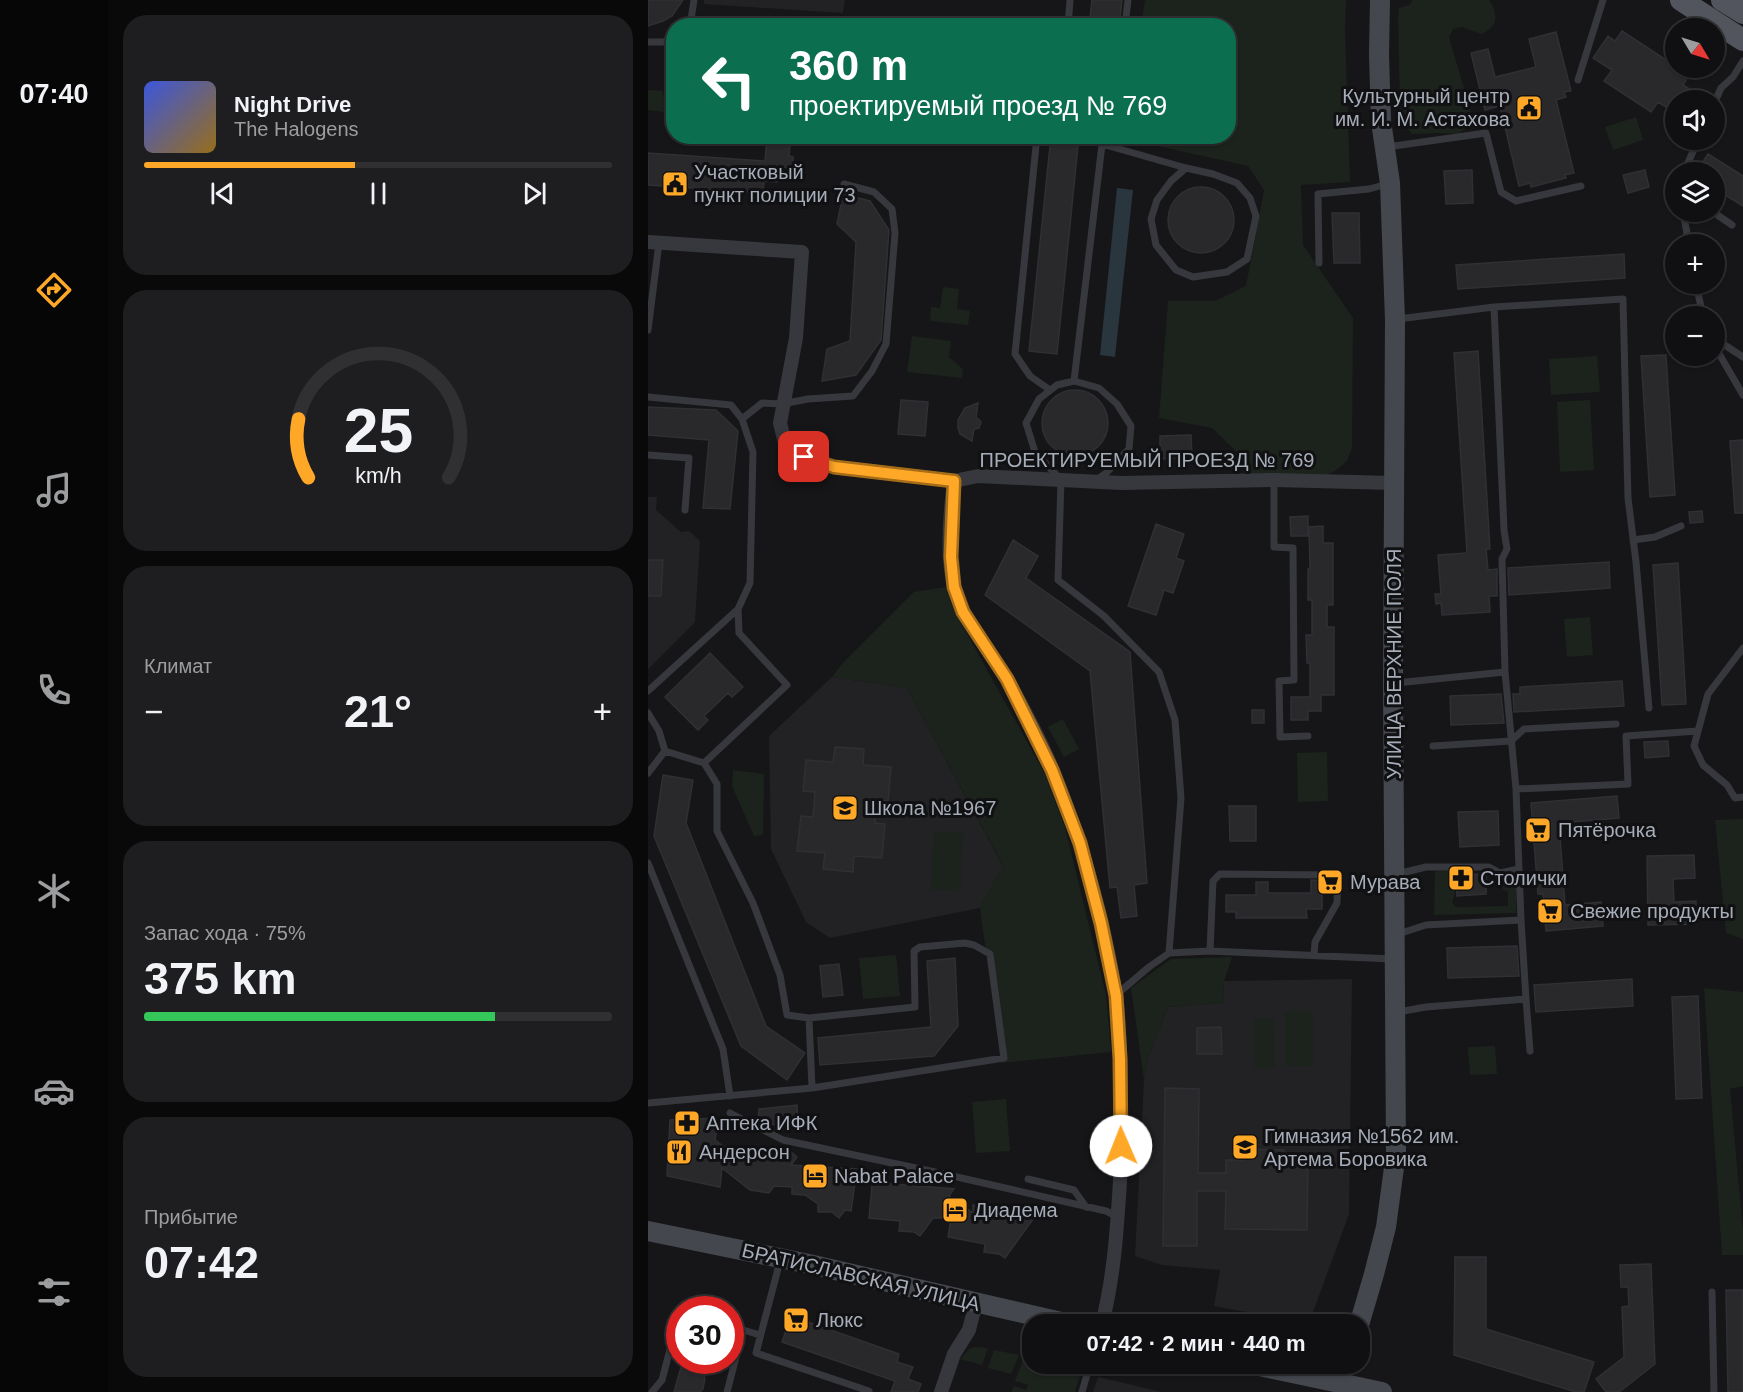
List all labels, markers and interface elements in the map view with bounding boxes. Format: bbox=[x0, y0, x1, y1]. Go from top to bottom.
north arrow bbox=[1665, 18, 1725, 78]
map controls bbox=[1665, 18, 1725, 366]
icon: left bbox=[690, 42, 768, 120]
text: 360 m bbox=[789, 42, 908, 89]
text: 07:40 bbox=[19, 79, 89, 109]
place label: Культурный центр им. И. М. Астахова bbox=[1335, 85, 1511, 130]
button: sound bbox=[1665, 90, 1725, 150]
text: проектируемый проезд № 769 bbox=[789, 91, 1167, 121]
text: Night Drive bbox=[234, 92, 351, 117]
public building icon: Культурный центр им. И. М. Астахова bbox=[1514, 93, 1544, 123]
text: The Halogens bbox=[234, 118, 359, 140]
place label: Участковый пункт полиции 73 bbox=[694, 161, 856, 206]
button: layers bbox=[1665, 162, 1725, 222]
public building icon: Участковый пункт полиции 73 bbox=[660, 169, 690, 199]
icon: previous bbox=[206, 177, 239, 210]
icon: pause bbox=[362, 177, 395, 210]
icon: next bbox=[518, 177, 551, 210]
button: + bbox=[1665, 234, 1725, 294]
icon: directions bbox=[33, 269, 75, 311]
button: − bbox=[1665, 306, 1725, 366]
text: 25 bbox=[343, 396, 413, 465]
pin bbox=[778, 431, 829, 482]
icon: arrive bbox=[787, 440, 820, 473]
street label: ПРОЕКТИРУЕМЫЙ ПРОЕЗД № 769 bbox=[980, 448, 1314, 471]
text: km/h bbox=[355, 464, 401, 488]
icon: music bbox=[33, 469, 75, 511]
street label: УЛИЦА ВЕРХНИЕ ПОЛЯ bbox=[1383, 549, 1405, 779]
text: Климат bbox=[144, 655, 212, 677]
icon: phone bbox=[33, 669, 75, 711]
text: 21° bbox=[344, 686, 412, 737]
text: − bbox=[144, 693, 163, 730]
text: + bbox=[593, 693, 612, 730]
school or university icon: Школа №1967 bbox=[830, 793, 860, 823]
place label: Школа №1967 bbox=[864, 797, 996, 819]
supermarket icon: Пятёрочка bbox=[1523, 815, 1553, 845]
place label: Пятёрочка bbox=[1558, 819, 1657, 841]
pharmacy icon: Столички bbox=[1446, 863, 1476, 893]
supermarket icon: Мурава bbox=[1315, 867, 1345, 897]
place label: Столички bbox=[1480, 867, 1567, 889]
icon: climate bbox=[33, 870, 75, 912]
place label: Мурава bbox=[1350, 871, 1421, 893]
supermarket icon: Свежие продукты bbox=[1535, 896, 1565, 926]
place label: Свежие продукты bbox=[1570, 900, 1734, 922]
text: Запас хода · 75% bbox=[144, 922, 306, 944]
text: 375 km bbox=[144, 953, 297, 1004]
icon: car bbox=[33, 1070, 75, 1112]
pharmacy icon: Аптека ИФК bbox=[672, 1108, 702, 1138]
place label: Аптека ИФК bbox=[706, 1112, 818, 1134]
position arrow bbox=[1089, 1114, 1153, 1178]
place label: Гимназия №1562 им. Артема Боровика bbox=[1264, 1125, 1459, 1170]
school or university icon: Гимназия №1562 им. Артема Боровика bbox=[1230, 1132, 1260, 1162]
restaurant icon: Андерсон bbox=[664, 1137, 694, 1167]
place label: Андерсон bbox=[699, 1141, 790, 1163]
hotel icon: Nabat Palace bbox=[800, 1161, 830, 1191]
place label: Nabat Palace bbox=[834, 1165, 954, 1187]
hotel icon: Диадема bbox=[940, 1195, 970, 1225]
place label: Диадема bbox=[974, 1199, 1058, 1221]
text: Прибытие bbox=[144, 1206, 238, 1228]
text: 07:42 bbox=[144, 1237, 259, 1288]
street label: БРАТИСЛАВСКАЯ УЛИЦА bbox=[740, 1239, 983, 1315]
icon: filters bbox=[33, 1271, 75, 1313]
speed limit sign: 30 bbox=[666, 1296, 744, 1374]
supermarket icon: Люкс bbox=[781, 1305, 811, 1335]
place label: Люкс bbox=[816, 1309, 863, 1331]
text: 07:42 · 2 мин · 440 m bbox=[1086, 1331, 1306, 1356]

